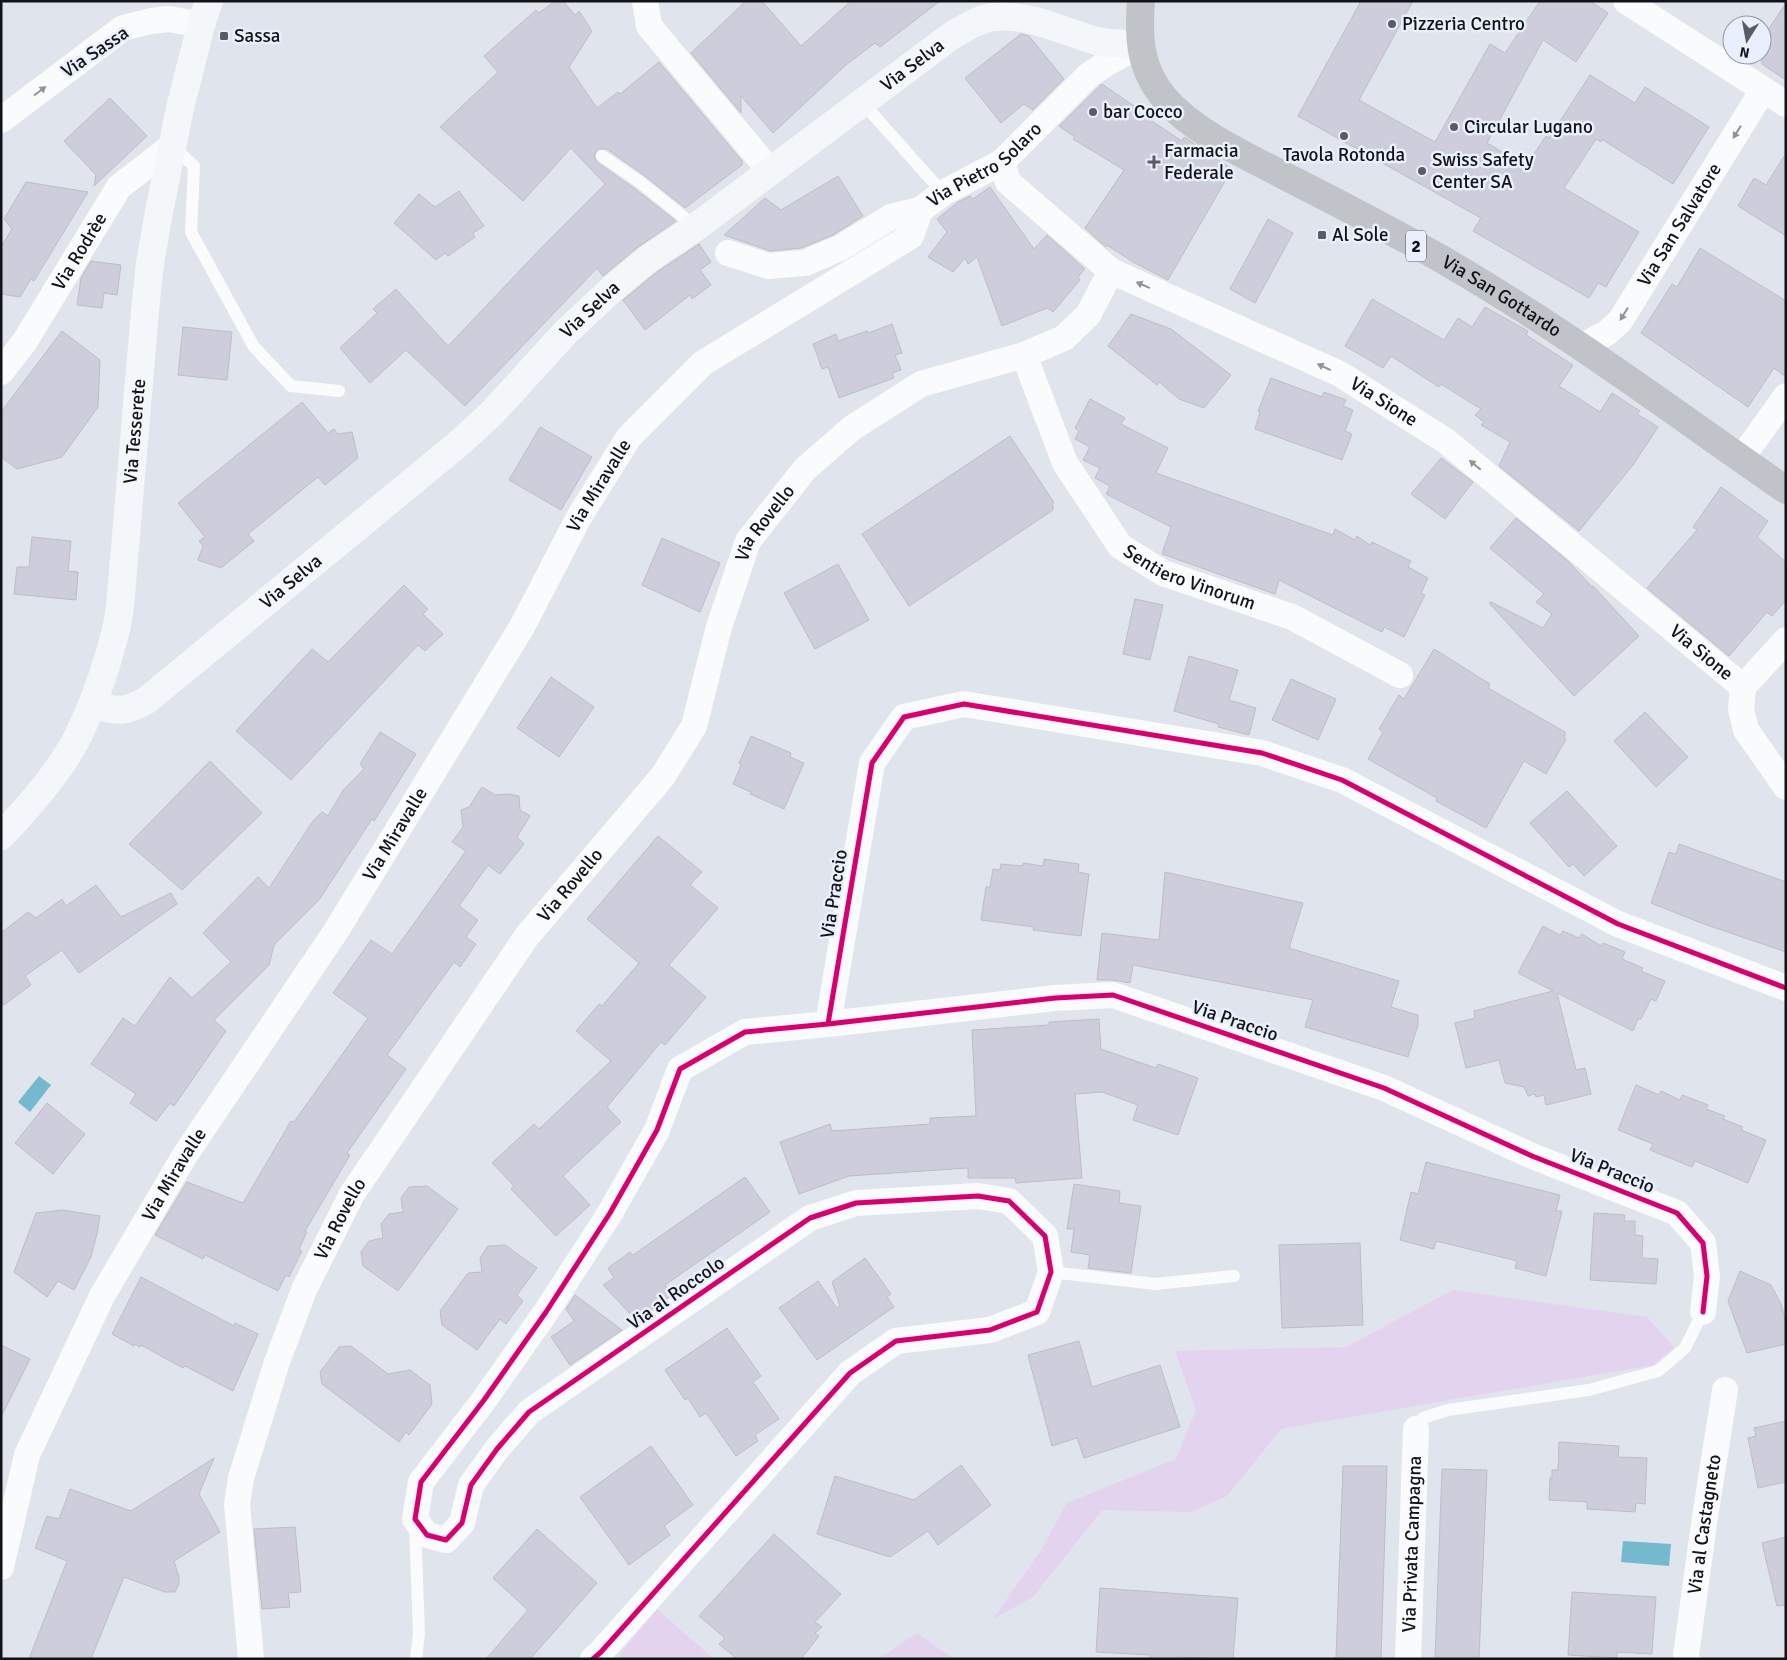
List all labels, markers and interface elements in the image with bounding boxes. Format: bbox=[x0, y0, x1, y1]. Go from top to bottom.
place label: Pizzeria Centro bbox=[1402, 12, 1525, 36]
north arrow bbox=[1722, 15, 1772, 65]
marker: Pizzeria Centro bbox=[1386, 18, 1398, 30]
street label: Via Sassa bbox=[57, 21, 133, 83]
place label: Sassa bbox=[234, 24, 280, 48]
marker: Sassa bbox=[218, 30, 230, 42]
street label: Via Selva bbox=[876, 33, 949, 97]
text: N bbox=[1738, 43, 1751, 62]
one-way arrow bbox=[33, 86, 47, 96]
place label: bar Cocco bbox=[1103, 100, 1183, 124]
marker: bar Cocco bbox=[1087, 106, 1099, 118]
place label: Circular Lugano bbox=[1464, 115, 1593, 139]
street label: Via Pietro Solaro bbox=[922, 117, 1047, 213]
marker: Circular Lugano bbox=[1448, 121, 1460, 133]
one-way arrow bbox=[1732, 125, 1742, 138]
marker: Tavola Rotonda bbox=[1338, 130, 1350, 142]
place label: Farmacia Federale bbox=[1164, 139, 1239, 185]
place label: Tavola Rotonda bbox=[1283, 143, 1405, 167]
place label: Swiss Safety Center SA bbox=[1432, 148, 1534, 194]
marker: Farmacia Federale bbox=[1148, 156, 1160, 168]
street label: Via San Salvatore bbox=[1632, 159, 1727, 291]
marker: Swiss Safety Center SA bbox=[1416, 165, 1428, 177]
street label: Via Rodrèe bbox=[47, 208, 112, 295]
place label: Al Sole bbox=[1332, 223, 1389, 247]
marker: Al Sole bbox=[1316, 229, 1328, 241]
road number: 2 bbox=[1406, 230, 1426, 262]
street label: Via San Gottardo bbox=[1438, 250, 1566, 342]
street label: Via Selva bbox=[555, 276, 625, 344]
one-way arrow bbox=[1136, 280, 1150, 288]
one-way arrow bbox=[1619, 308, 1628, 321]
one-way arrow bbox=[1317, 362, 1331, 370]
street label: Via Sione bbox=[1346, 371, 1422, 432]
street label: Via Tesserete bbox=[118, 378, 151, 485]
street label: Via Miravalle bbox=[561, 435, 637, 536]
one-way arrow bbox=[1468, 460, 1481, 471]
street label: Via Rovello bbox=[730, 480, 800, 564]
street label: Sentiero Vinorum bbox=[1119, 539, 1259, 616]
street label: Via Selva bbox=[255, 549, 327, 614]
street label: Via Sione bbox=[1665, 619, 1738, 686]
street label: Via Miravalle bbox=[358, 783, 433, 885]
street label: Via Rovello bbox=[532, 843, 608, 927]
street label: Via Praccio bbox=[815, 848, 853, 940]
street label: Via Praccio bbox=[1189, 995, 1281, 1047]
street label: Via Miravalle bbox=[137, 1123, 212, 1226]
street label: Via Praccio bbox=[1566, 1143, 1658, 1199]
street label: Via Rovello bbox=[309, 1173, 372, 1264]
street label: Via al Roccolo bbox=[623, 1251, 729, 1335]
street label: Via al Castagneto bbox=[1682, 1453, 1727, 1596]
street label: Via Privata Campagna bbox=[1397, 1455, 1427, 1633]

